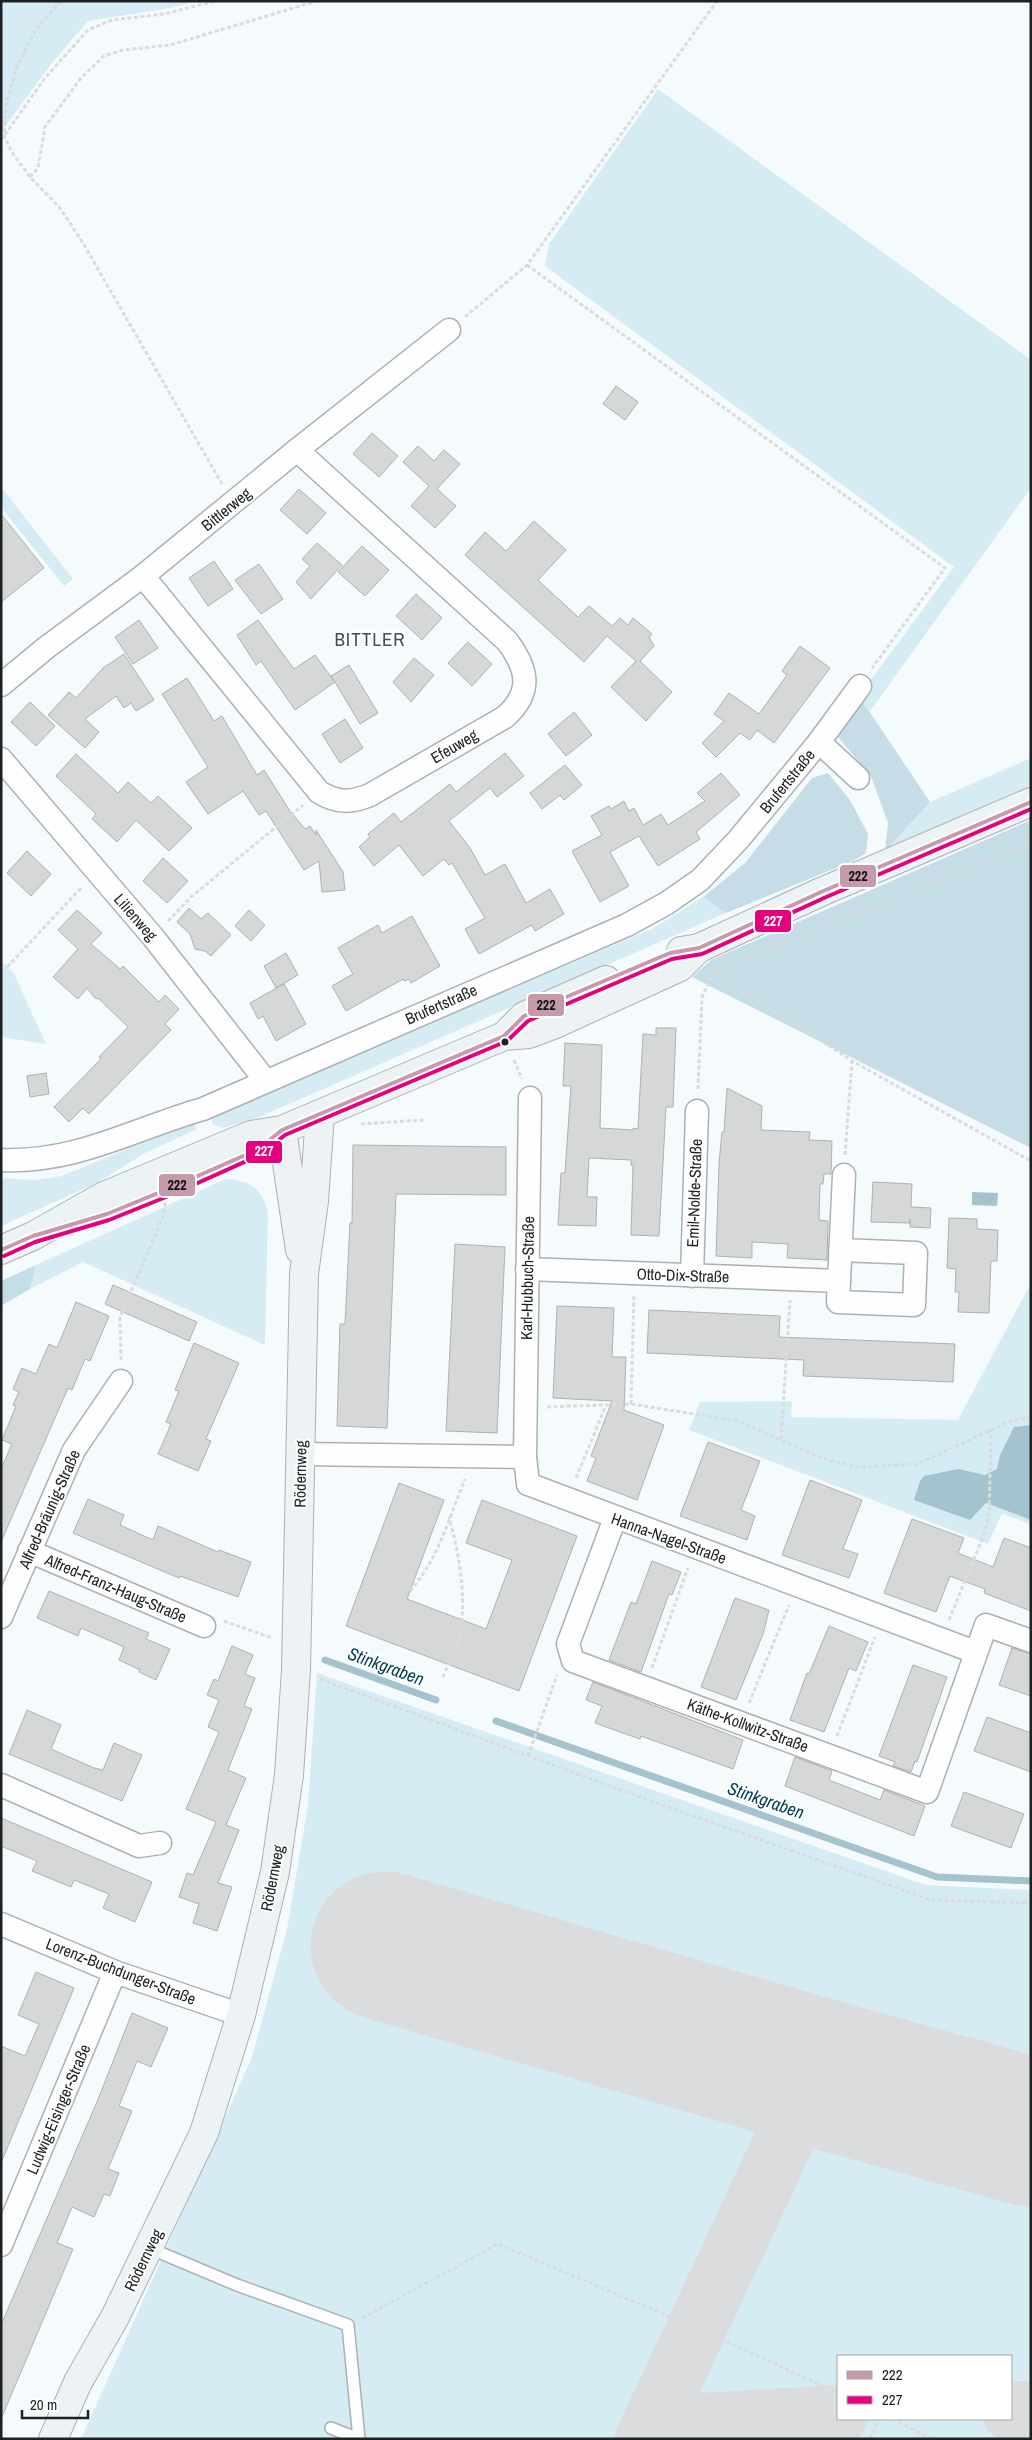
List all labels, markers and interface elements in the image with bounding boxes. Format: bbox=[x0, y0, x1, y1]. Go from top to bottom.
street label: Bittlerweg bbox=[196, 482, 256, 536]
district label: BITTLER bbox=[334, 626, 406, 652]
street label: Efeuweg bbox=[426, 723, 482, 768]
street label: Brufertstraße bbox=[754, 744, 820, 818]
line badge: 222 bbox=[839, 864, 877, 888]
text: 222 bbox=[848, 867, 868, 885]
street label: Lilienweg bbox=[109, 889, 163, 946]
line badge: 227 bbox=[754, 909, 792, 933]
text: 227 bbox=[763, 912, 783, 930]
street label: Brufertstraße bbox=[402, 978, 480, 1030]
line badge: 222 bbox=[527, 993, 565, 1017]
text: 222 bbox=[536, 996, 556, 1014]
unlabelled marker bbox=[500, 1037, 510, 1047]
street label: Emil-Nolde-Straße bbox=[681, 1138, 707, 1248]
line badge: 227 bbox=[245, 1140, 283, 1164]
text: 227 bbox=[254, 1142, 274, 1160]
line badge: 222 bbox=[158, 1173, 196, 1197]
text: 222 bbox=[167, 1176, 187, 1194]
street label: Karl-Hubbuch-Straße bbox=[515, 1216, 539, 1340]
street label: Otto-Dix-Straße bbox=[636, 1262, 730, 1288]
street label: Rödernweg bbox=[288, 1440, 312, 1508]
street label: Alfred-Bräunig-Straße bbox=[12, 1446, 85, 1573]
street label: Hanna-Nagel-Straße bbox=[608, 1507, 730, 1569]
street label: Alfred-Franz-Haug-Straße bbox=[41, 1548, 190, 1628]
water label: Stinkgraben bbox=[344, 1641, 428, 1691]
street label: Käthe-Kollwitz-Straße bbox=[684, 1693, 812, 1757]
water label: Stinkgraben bbox=[724, 1775, 808, 1825]
street label: Rödernweg bbox=[255, 1842, 289, 1913]
street label: Lorenz-Buchdunger-Straße bbox=[43, 1932, 199, 2010]
street label: Ludwig-Eisinger-Straße bbox=[21, 2041, 95, 2177]
street label: Rödernweg bbox=[118, 2224, 168, 2295]
legend bbox=[837, 2355, 1012, 2420]
text: 222 bbox=[882, 2364, 903, 2385]
scale bar bbox=[22, 2388, 89, 2420]
text: 227 bbox=[882, 2389, 903, 2410]
text: 20 m bbox=[30, 2394, 57, 2415]

